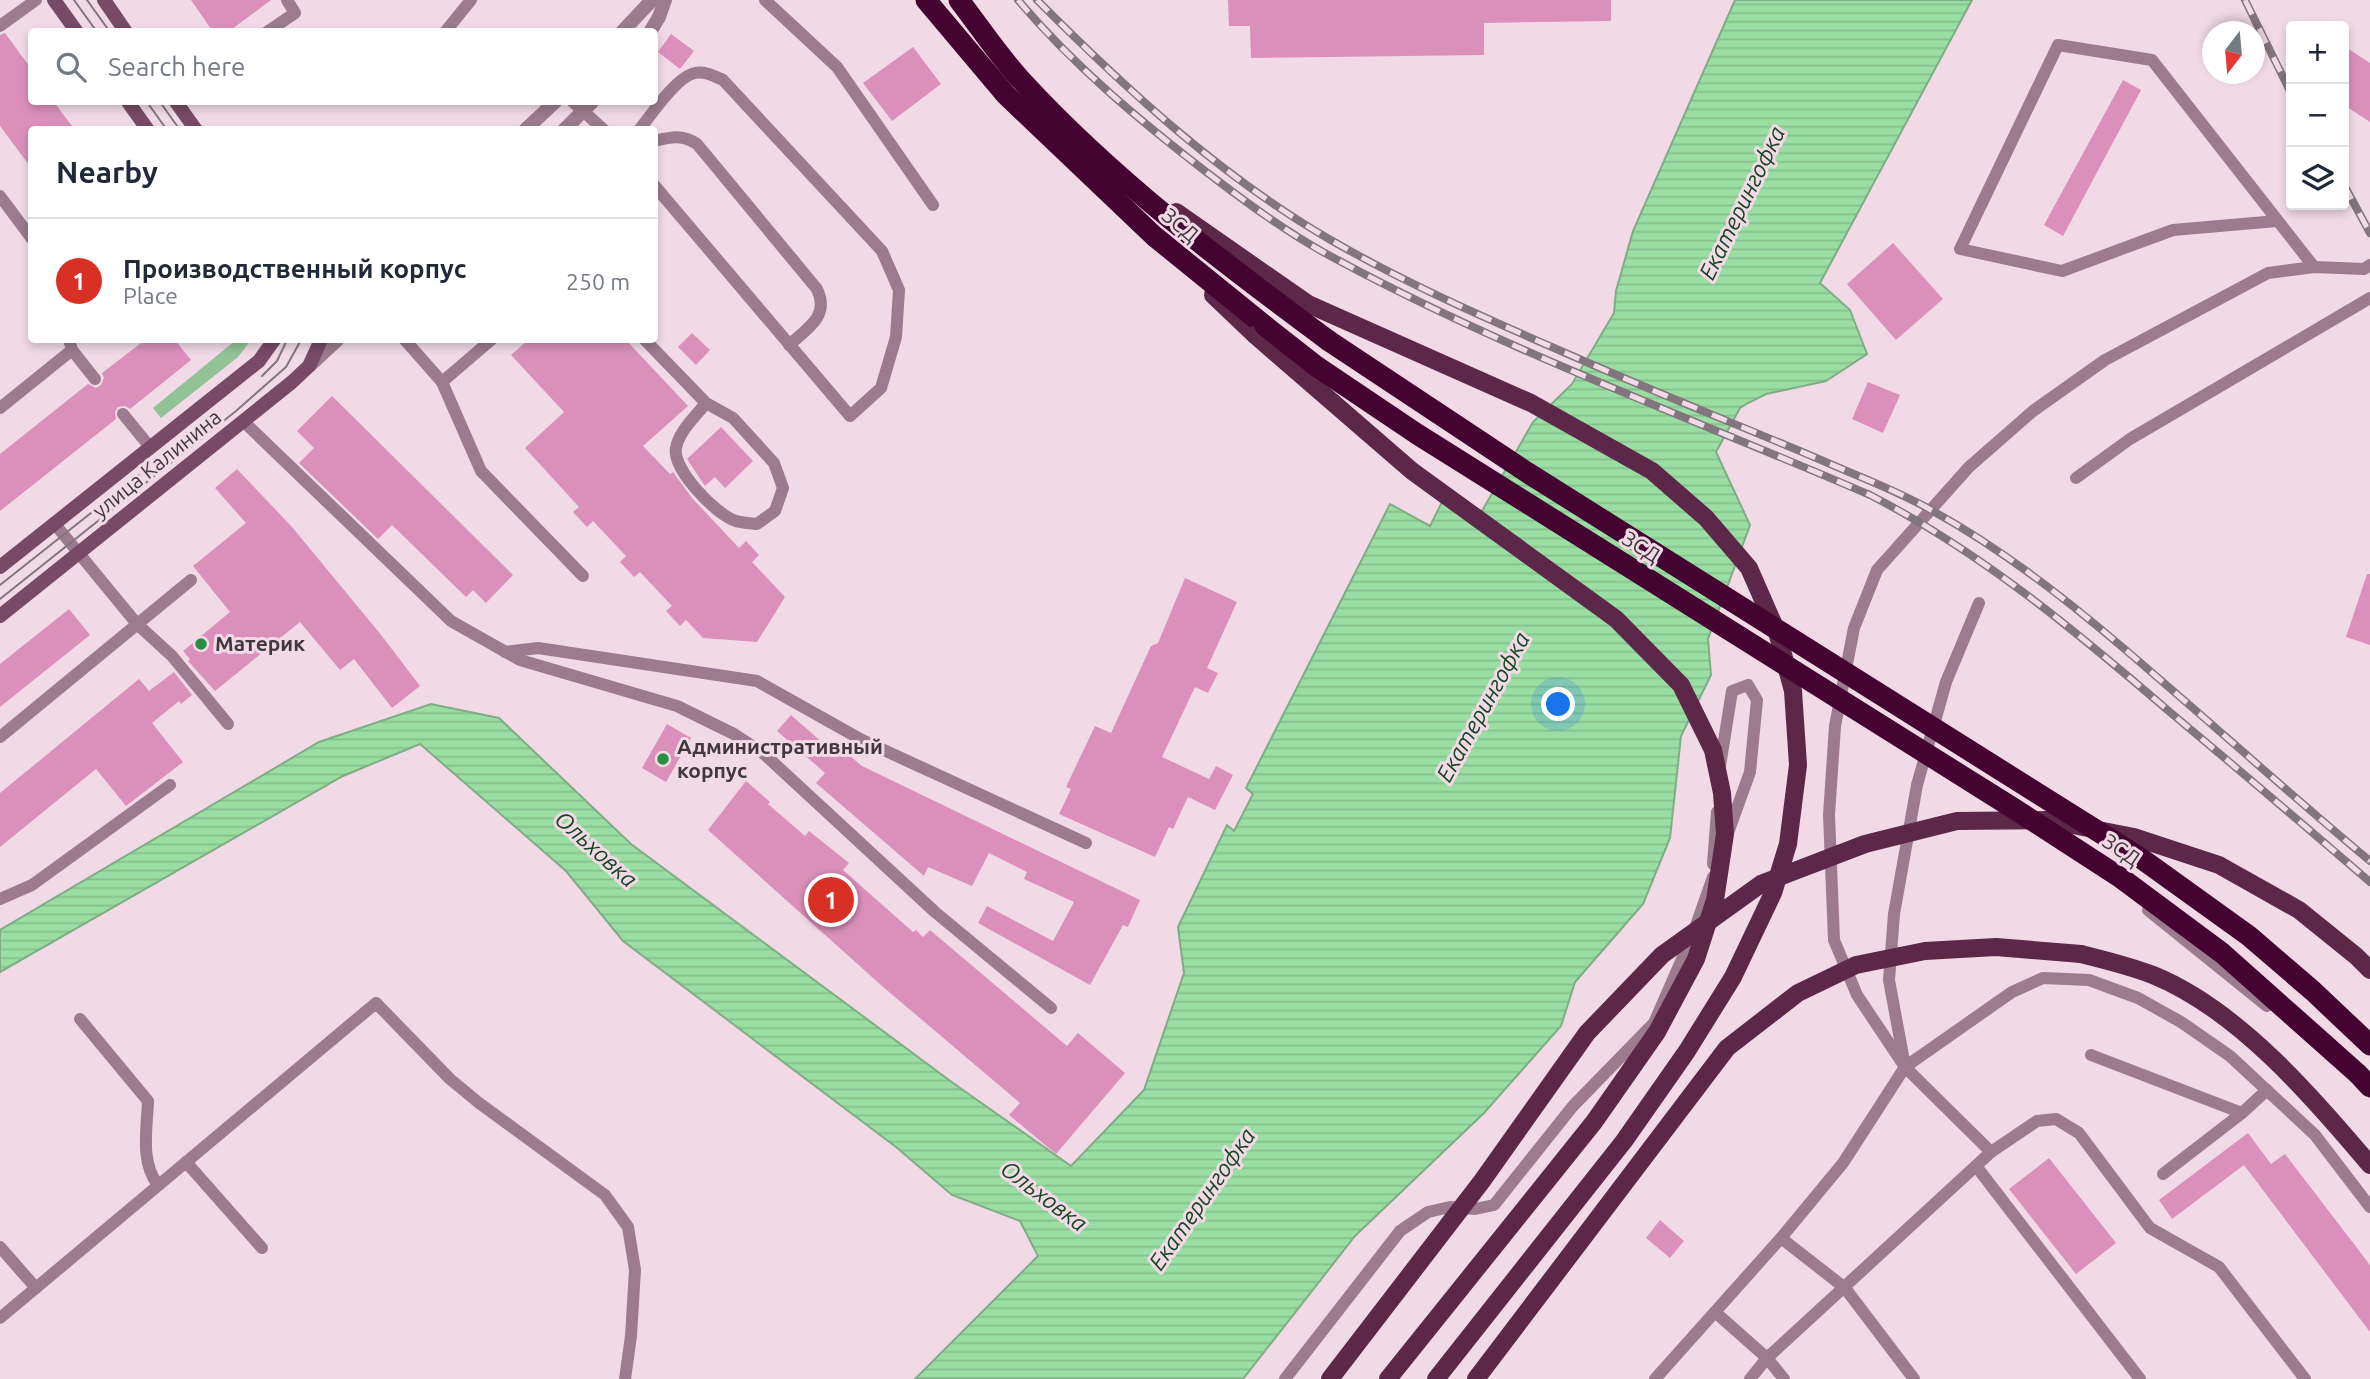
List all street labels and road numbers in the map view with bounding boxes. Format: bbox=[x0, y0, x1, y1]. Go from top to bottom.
street label: ЗСД bbox=[1158, 202, 1204, 246]
street label: улица Калинина bbox=[87, 404, 225, 522]
street label: ЗСД bbox=[1618, 525, 1665, 567]
street label: ЗСД bbox=[2098, 828, 2145, 870]

